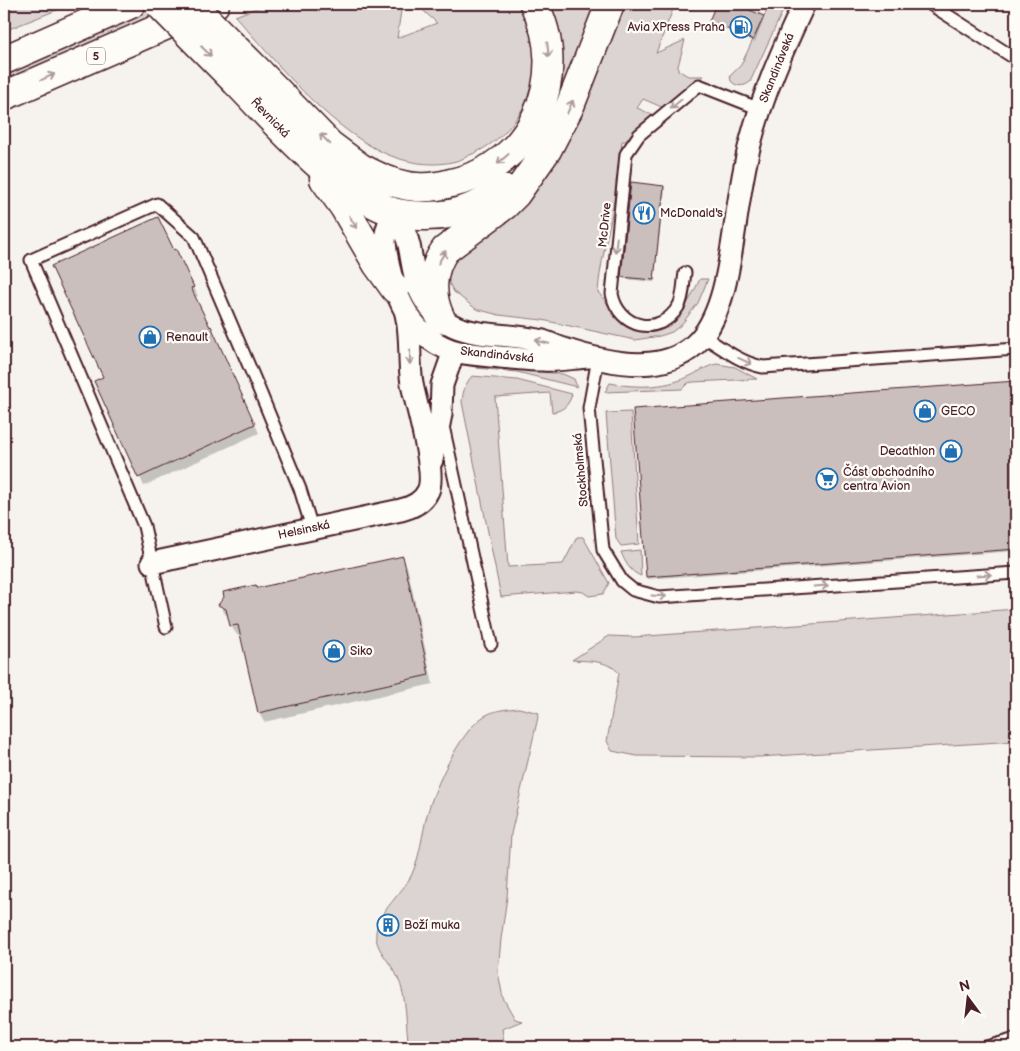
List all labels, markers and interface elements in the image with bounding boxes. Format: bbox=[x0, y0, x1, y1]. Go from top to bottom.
fuel station icon: Avia XPress Praha bbox=[729, 15, 753, 39]
place label: Avia XPress Praha bbox=[628, 20, 725, 35]
street label: Skandinávská bbox=[756, 31, 798, 105]
one-way arrow bbox=[543, 42, 553, 58]
one-way arrow bbox=[199, 45, 212, 57]
road number: 5 bbox=[87, 48, 105, 64]
one-way arrow bbox=[40, 71, 55, 81]
street label: Řevnická bbox=[247, 94, 294, 141]
one-way arrow bbox=[670, 99, 683, 110]
one-way arrow bbox=[566, 100, 575, 115]
one-way arrow bbox=[319, 133, 331, 146]
one-way arrow bbox=[496, 153, 509, 165]
restaurant icon: McDonald's bbox=[632, 201, 656, 225]
street label: McDrive bbox=[595, 202, 615, 248]
place label: McDonald's bbox=[660, 206, 723, 221]
one-way arrow bbox=[349, 215, 359, 229]
one-way arrow bbox=[611, 237, 621, 253]
one-way arrow bbox=[437, 250, 447, 264]
shop icon: Renault bbox=[138, 325, 162, 349]
place label: Renault bbox=[166, 330, 209, 345]
one-way arrow bbox=[535, 337, 551, 346]
street label: Skandinávská bbox=[459, 344, 535, 366]
one-way arrow bbox=[405, 348, 415, 364]
one-way arrow bbox=[737, 357, 752, 367]
shop icon: GECO bbox=[913, 399, 937, 423]
place label: GECO bbox=[941, 404, 975, 419]
street label: Stockholmská bbox=[570, 432, 592, 508]
shop icon: Decathlon bbox=[939, 439, 963, 463]
place label: Decathlon bbox=[880, 444, 935, 459]
place label: Část obchodního centra Avion bbox=[843, 463, 935, 494]
supermarket icon: Část obchodního centra Avion bbox=[815, 467, 839, 491]
street label: Helsinská bbox=[277, 517, 331, 543]
one-way arrow bbox=[975, 570, 991, 580]
one-way arrow bbox=[813, 581, 829, 590]
one-way arrow bbox=[651, 591, 667, 600]
shop icon: Siko bbox=[322, 639, 346, 663]
place label: Siko bbox=[350, 644, 373, 659]
building icon: Boží muka bbox=[376, 913, 400, 937]
place label: Boží muka bbox=[404, 918, 460, 933]
north arrow bbox=[942, 974, 992, 1024]
text: N bbox=[957, 976, 972, 995]

